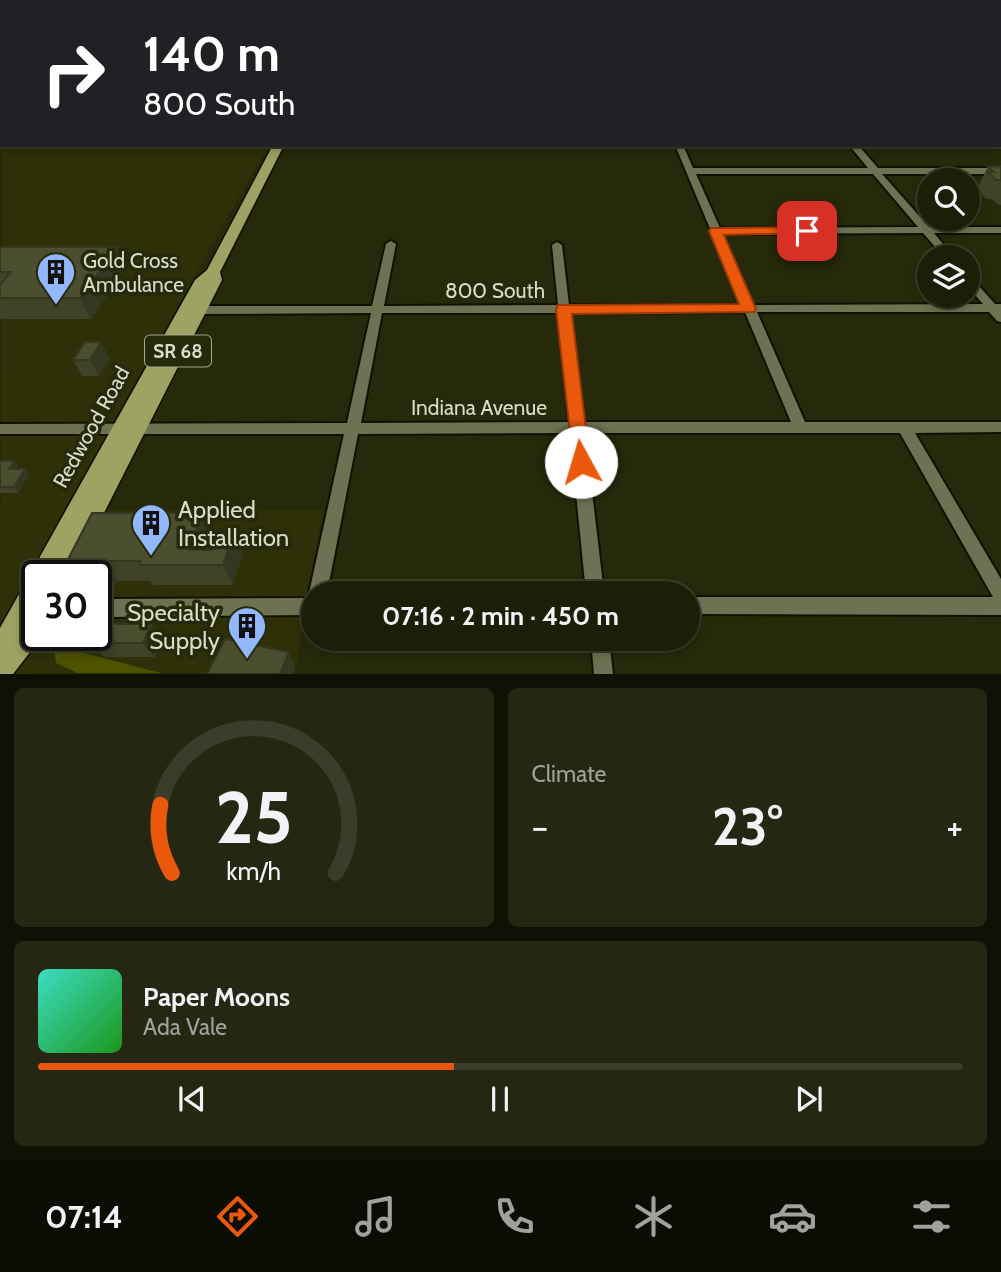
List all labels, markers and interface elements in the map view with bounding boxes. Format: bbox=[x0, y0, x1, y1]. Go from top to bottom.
text: 140 m bbox=[143, 24, 280, 83]
icon: right bbox=[28, 28, 119, 119]
text: 800 South bbox=[143, 84, 295, 123]
map controls bbox=[917, 168, 980, 308]
button: search bbox=[917, 168, 980, 231]
pin bbox=[777, 201, 837, 261]
icon: arrive bbox=[788, 212, 826, 250]
button: layers bbox=[917, 245, 980, 308]
place label: Gold Cross Ambulance bbox=[83, 248, 184, 297]
building icon: Gold Cross Ambulance bbox=[35, 251, 77, 306]
street label: 800 South bbox=[445, 278, 545, 303]
road number: SR 68 bbox=[145, 336, 211, 366]
street label: Redwood Road bbox=[47, 362, 135, 492]
street label: Indiana Avenue bbox=[411, 395, 547, 420]
position arrow bbox=[544, 425, 618, 499]
place label: Applied Installation bbox=[178, 495, 289, 552]
building icon: Applied Installation bbox=[130, 502, 172, 557]
speed limit sign: 30 bbox=[21, 560, 112, 651]
place label: Specialty Supply bbox=[127, 598, 220, 655]
text: 07:16 · 2 min · 450 m bbox=[382, 600, 619, 632]
building icon: Specialty Supply bbox=[226, 605, 268, 660]
text: Climate bbox=[532, 760, 606, 788]
text: 25 bbox=[215, 774, 293, 862]
text: 23° bbox=[712, 795, 783, 858]
text: − bbox=[532, 803, 548, 850]
text: + bbox=[946, 803, 963, 850]
text: km/h bbox=[226, 856, 281, 886]
text: Paper Moons bbox=[143, 981, 290, 1013]
text: Ada Vale bbox=[143, 1013, 227, 1041]
icon: previous bbox=[173, 1080, 211, 1118]
icon: pause bbox=[481, 1080, 519, 1118]
icon: next bbox=[790, 1080, 828, 1118]
icon: directions bbox=[213, 1192, 262, 1241]
icon: music bbox=[351, 1192, 400, 1241]
icon: phone bbox=[490, 1192, 539, 1241]
icon: climate bbox=[629, 1192, 678, 1241]
icon: car bbox=[768, 1192, 817, 1241]
icon: filters bbox=[907, 1192, 956, 1241]
text: 07:14 bbox=[45, 1197, 123, 1236]

